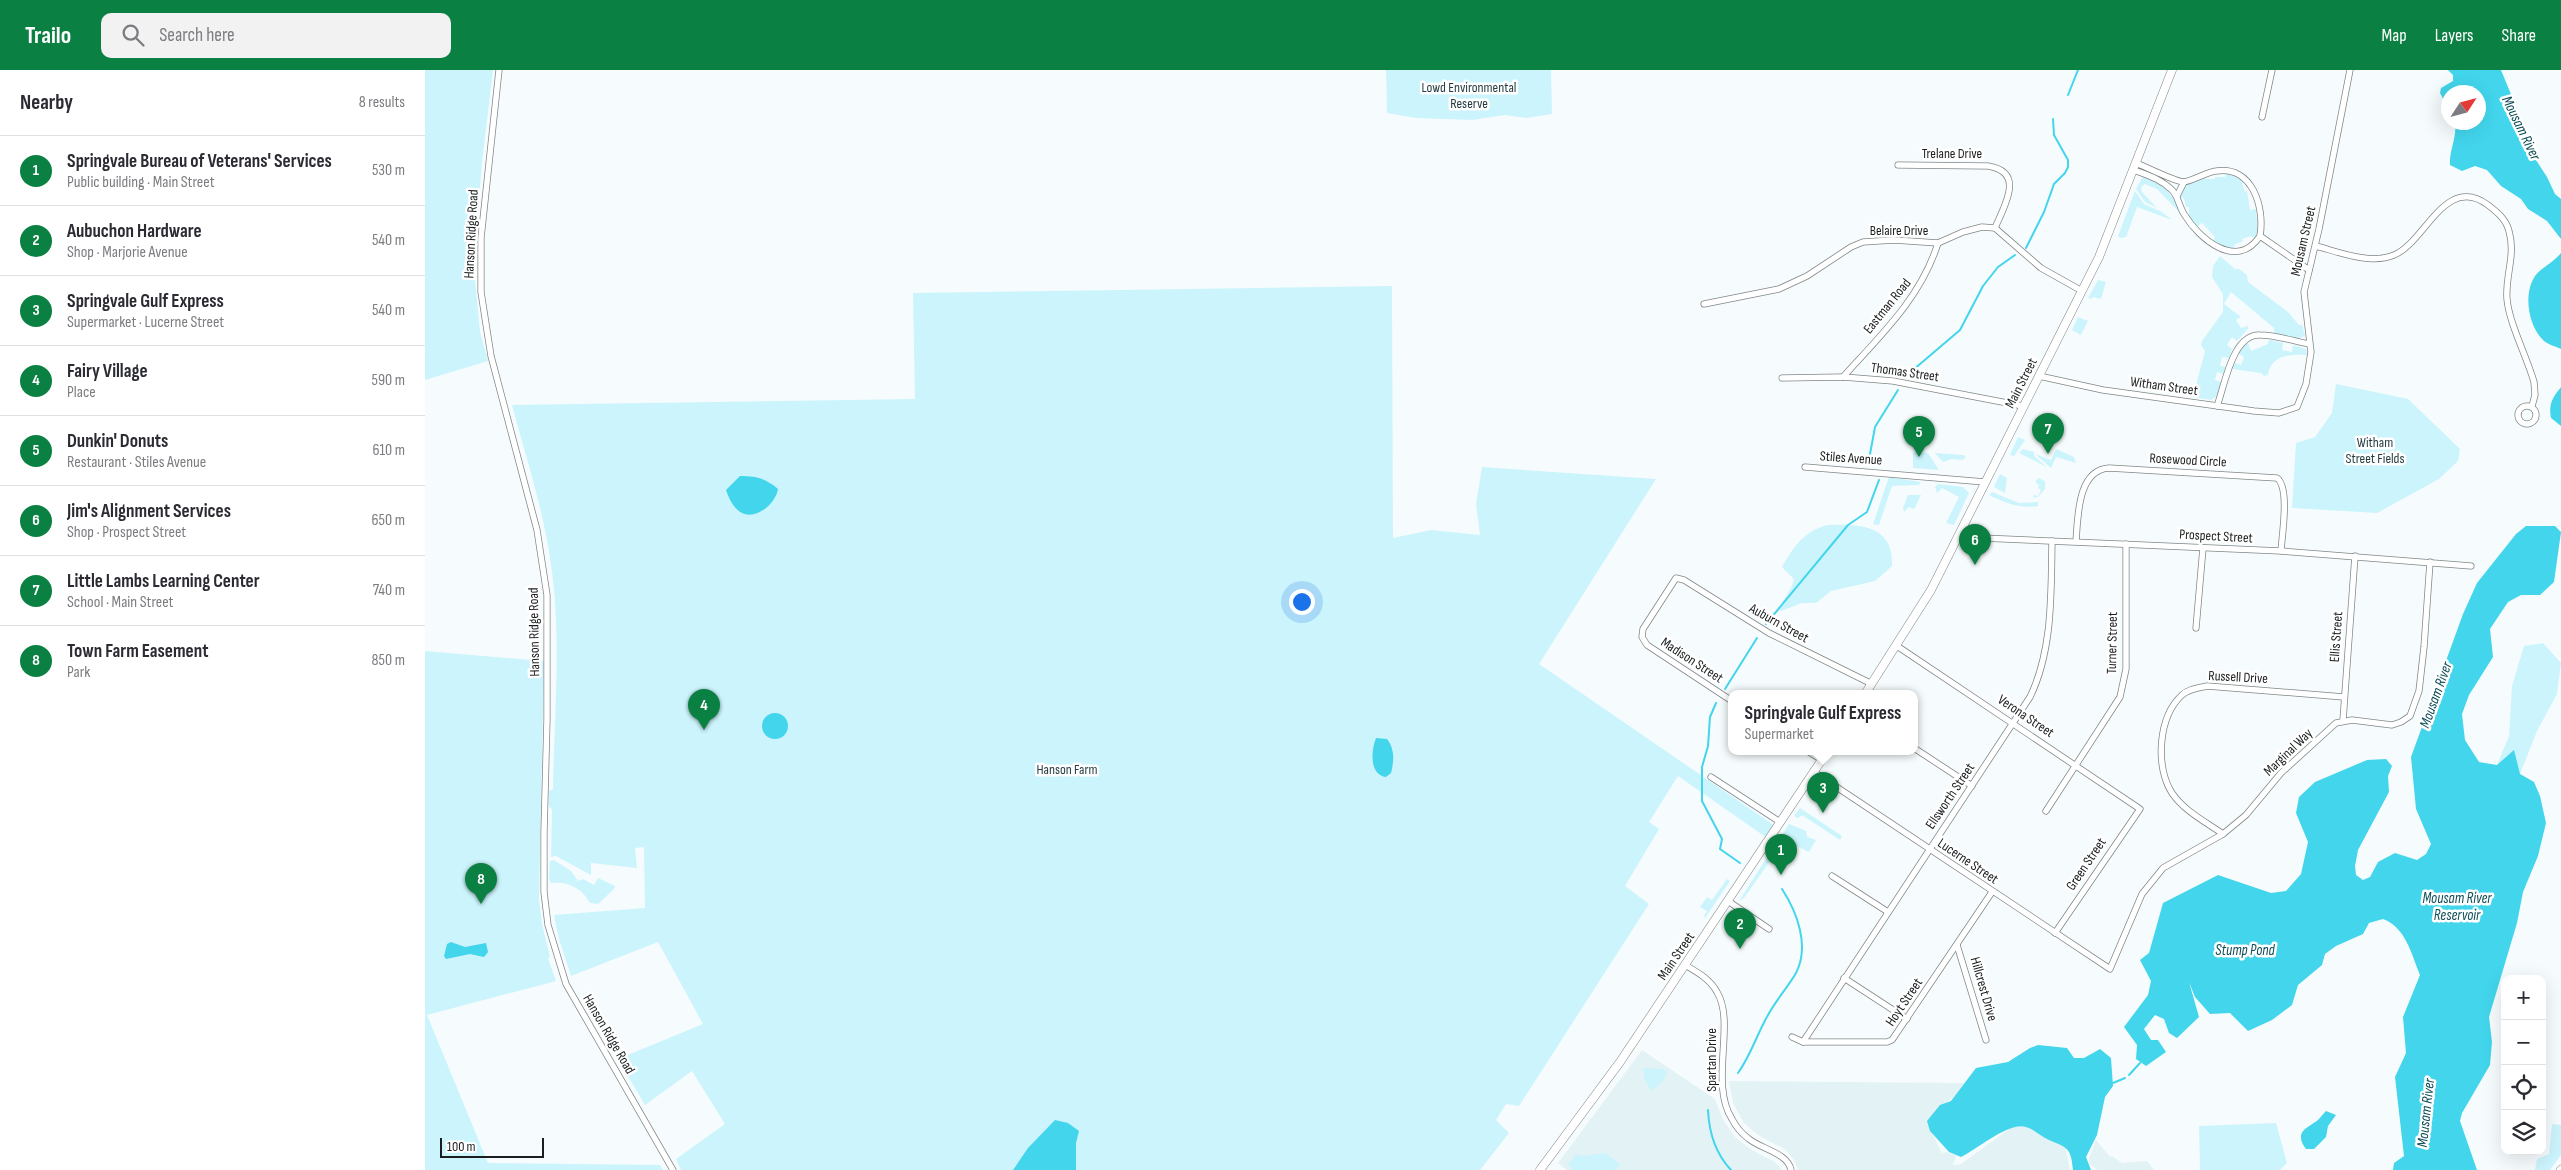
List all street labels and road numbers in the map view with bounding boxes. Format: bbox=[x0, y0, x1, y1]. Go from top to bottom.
street label: Trelane Drive bbox=[1922, 145, 1982, 162]
street label: Hanson Ridge Road bbox=[460, 189, 482, 279]
street label: Mousam Street bbox=[2287, 204, 2319, 278]
street label: Belaire Drive bbox=[1870, 222, 1928, 239]
street label: Eastman Road bbox=[1860, 275, 1915, 337]
street label: Main Street bbox=[2001, 355, 2041, 411]
street label: Thomas Street bbox=[1870, 359, 1940, 385]
street label: Witham Street bbox=[2129, 373, 2199, 399]
street label: Stiles Avenue bbox=[1819, 447, 1883, 469]
street label: Rosewood Circle bbox=[2149, 449, 2227, 471]
street label: Prospect Street bbox=[2179, 526, 2253, 546]
street label: Hanson Ridge Road bbox=[525, 587, 543, 677]
street label: Auburn Street bbox=[1745, 599, 1812, 646]
street label: Ellis Street bbox=[2326, 611, 2346, 663]
street label: Turner Street bbox=[2103, 612, 2121, 674]
street label: Madison Street bbox=[1658, 634, 1726, 686]
street label: Russell Drive bbox=[2208, 667, 2268, 687]
street label: Verona Street bbox=[1995, 691, 2057, 741]
street label: Marginal Way bbox=[2260, 724, 2316, 779]
street label: Ellsworth Street bbox=[1922, 760, 1978, 832]
street label: Lucerne Street bbox=[1934, 834, 2002, 888]
street label: Green Street bbox=[2062, 834, 2110, 894]
street label: Main Street bbox=[1654, 929, 1698, 983]
street label: Hillcrest Drive bbox=[1967, 955, 2001, 1023]
street label: Hoyt Street bbox=[1882, 975, 1926, 1029]
street label: Hanson Ridge Road bbox=[579, 991, 639, 1077]
street label: Spartan Drive bbox=[1703, 1028, 1720, 1092]

